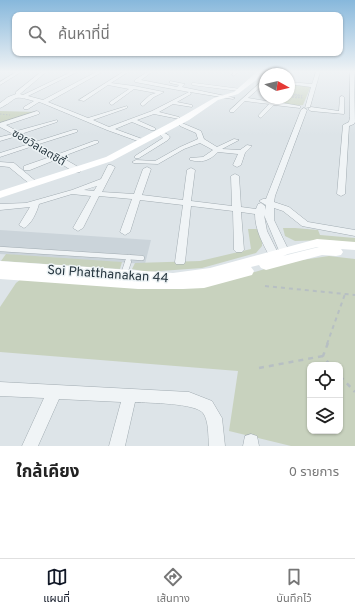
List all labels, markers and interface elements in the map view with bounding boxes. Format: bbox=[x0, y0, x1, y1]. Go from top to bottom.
search box bbox=[12, 12, 343, 56]
icon: search bbox=[26, 23, 48, 45]
text: ค้นหาที่นี่ bbox=[58, 26, 110, 45]
north arrow bbox=[259, 68, 295, 104]
street label: ซอยวิลเลตซิตี้ bbox=[9, 125, 69, 169]
street label: Soi Phatthanakan 44 bbox=[47, 263, 169, 287]
map controls bbox=[307, 362, 343, 434]
button: locate bbox=[307, 362, 343, 398]
button: layers bbox=[307, 398, 343, 434]
text: ใกล้เคียง bbox=[16, 462, 79, 484]
text: 0 รายการ bbox=[289, 465, 339, 481]
tab: แผนที่ bbox=[43, 566, 70, 607]
tab: เส้นทาง bbox=[157, 566, 190, 607]
tab: บันทึกไว้ bbox=[276, 566, 312, 607]

